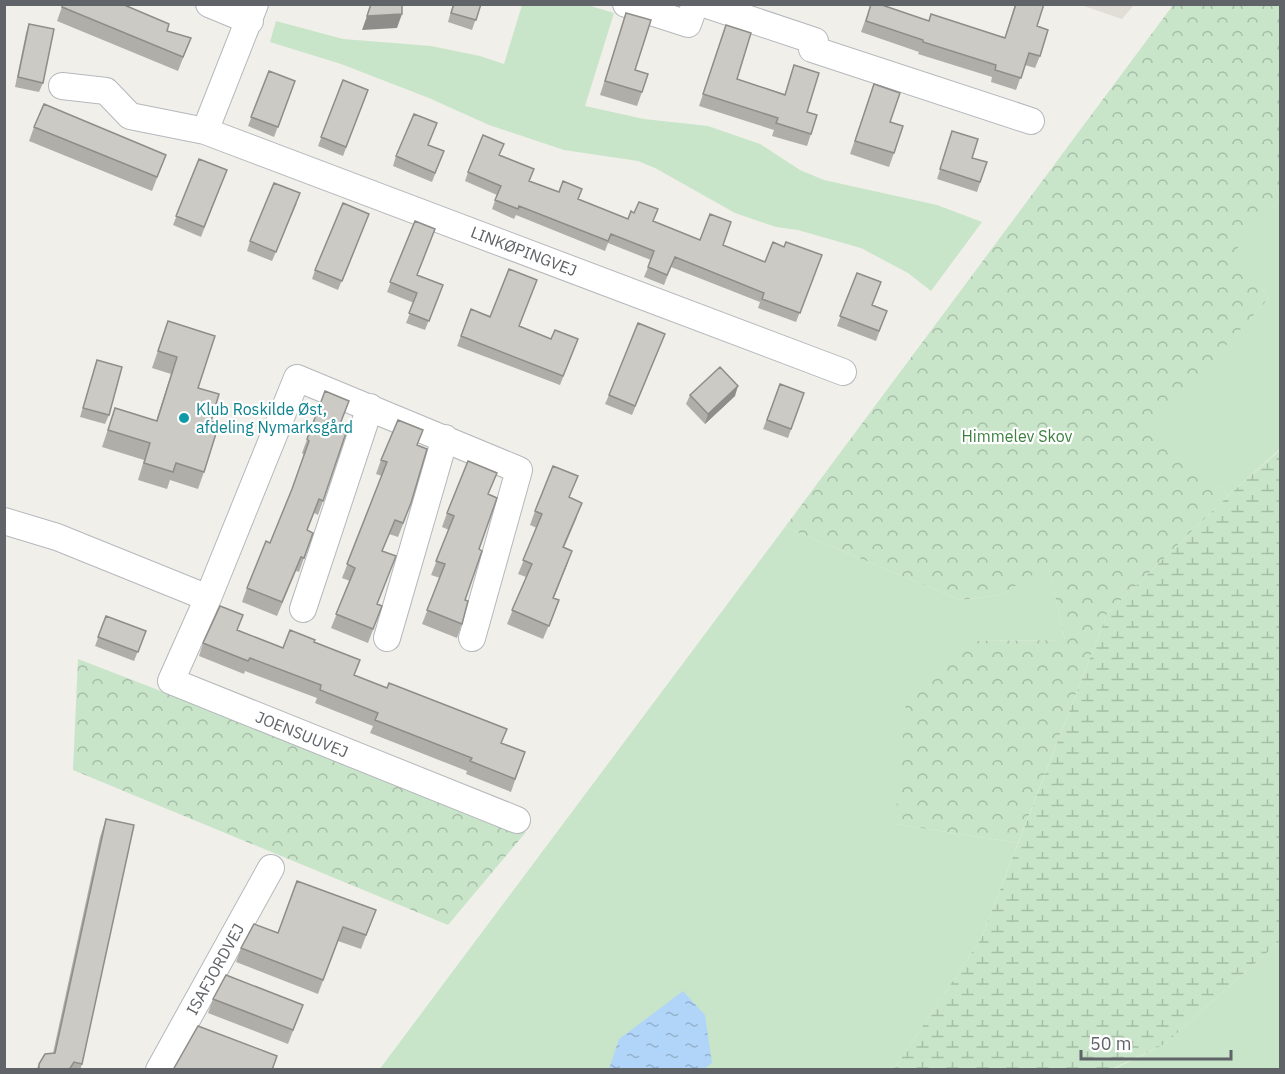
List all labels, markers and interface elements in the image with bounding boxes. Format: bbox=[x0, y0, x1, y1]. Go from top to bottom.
street label: LINKØPINGVEJ bbox=[468, 222, 580, 280]
place label: Klub Roskilde Øst, afdeling Nymarksgård bbox=[196, 399, 353, 437]
marker: Klub Roskilde Øst, afdeling Nymarksgård bbox=[177, 411, 191, 425]
park label: Himmelev Skov bbox=[962, 426, 1073, 446]
street label: JOENSUUVEJ bbox=[253, 706, 351, 762]
street label: ISAFJORDVEJ bbox=[182, 920, 248, 1018]
scale bar bbox=[1081, 1023, 1231, 1061]
text: 50 m bbox=[1090, 1032, 1132, 1055]

